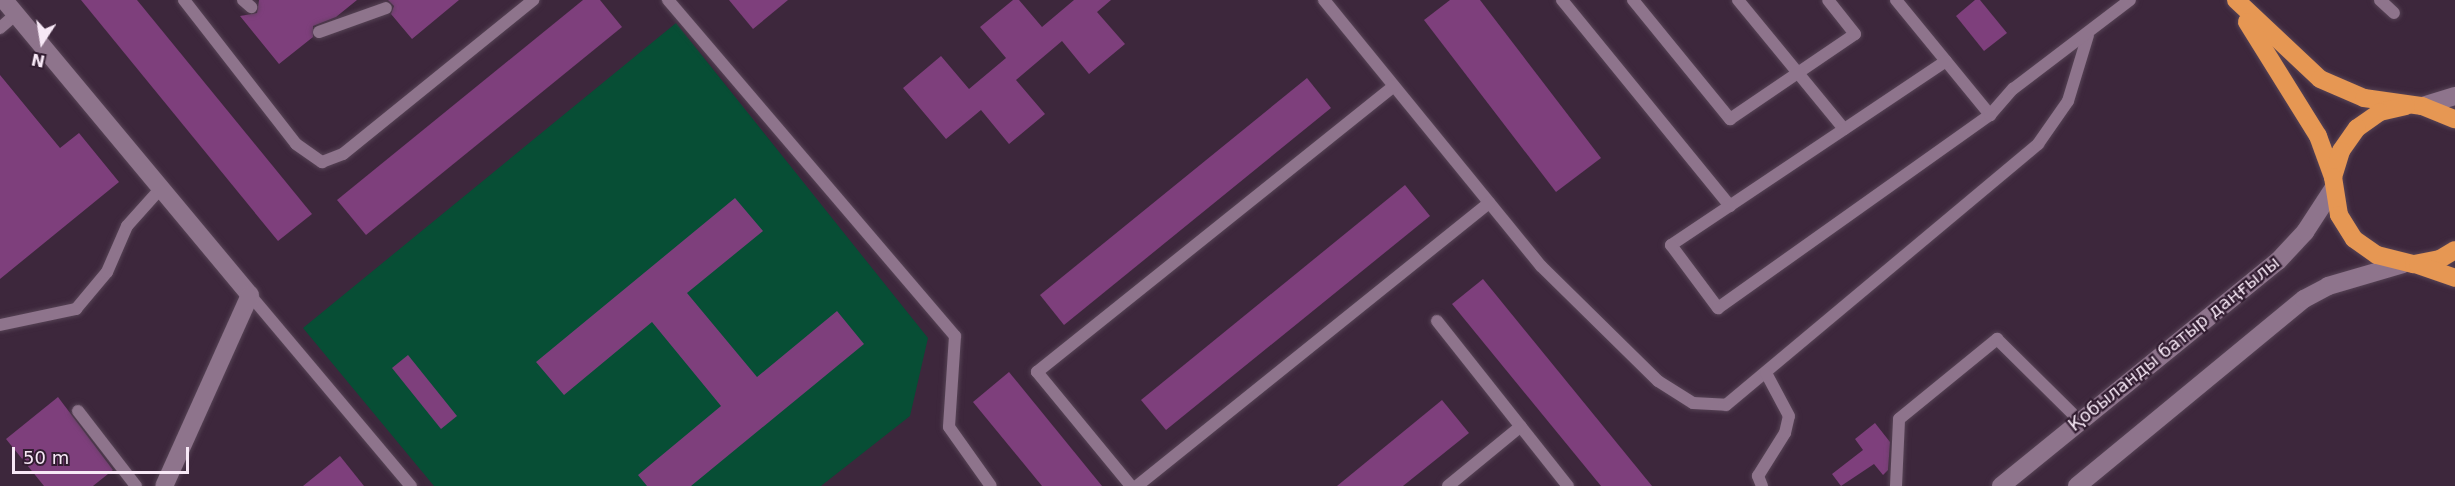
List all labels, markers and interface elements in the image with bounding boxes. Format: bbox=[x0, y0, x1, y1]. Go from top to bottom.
north arrow bbox=[12, 12, 72, 72]
text: N bbox=[30, 49, 47, 71]
street label: Қобыланды батыр даңғылы bbox=[2064, 252, 2284, 436]
scale bar bbox=[15, 435, 192, 473]
text: 50 m bbox=[23, 447, 69, 468]

